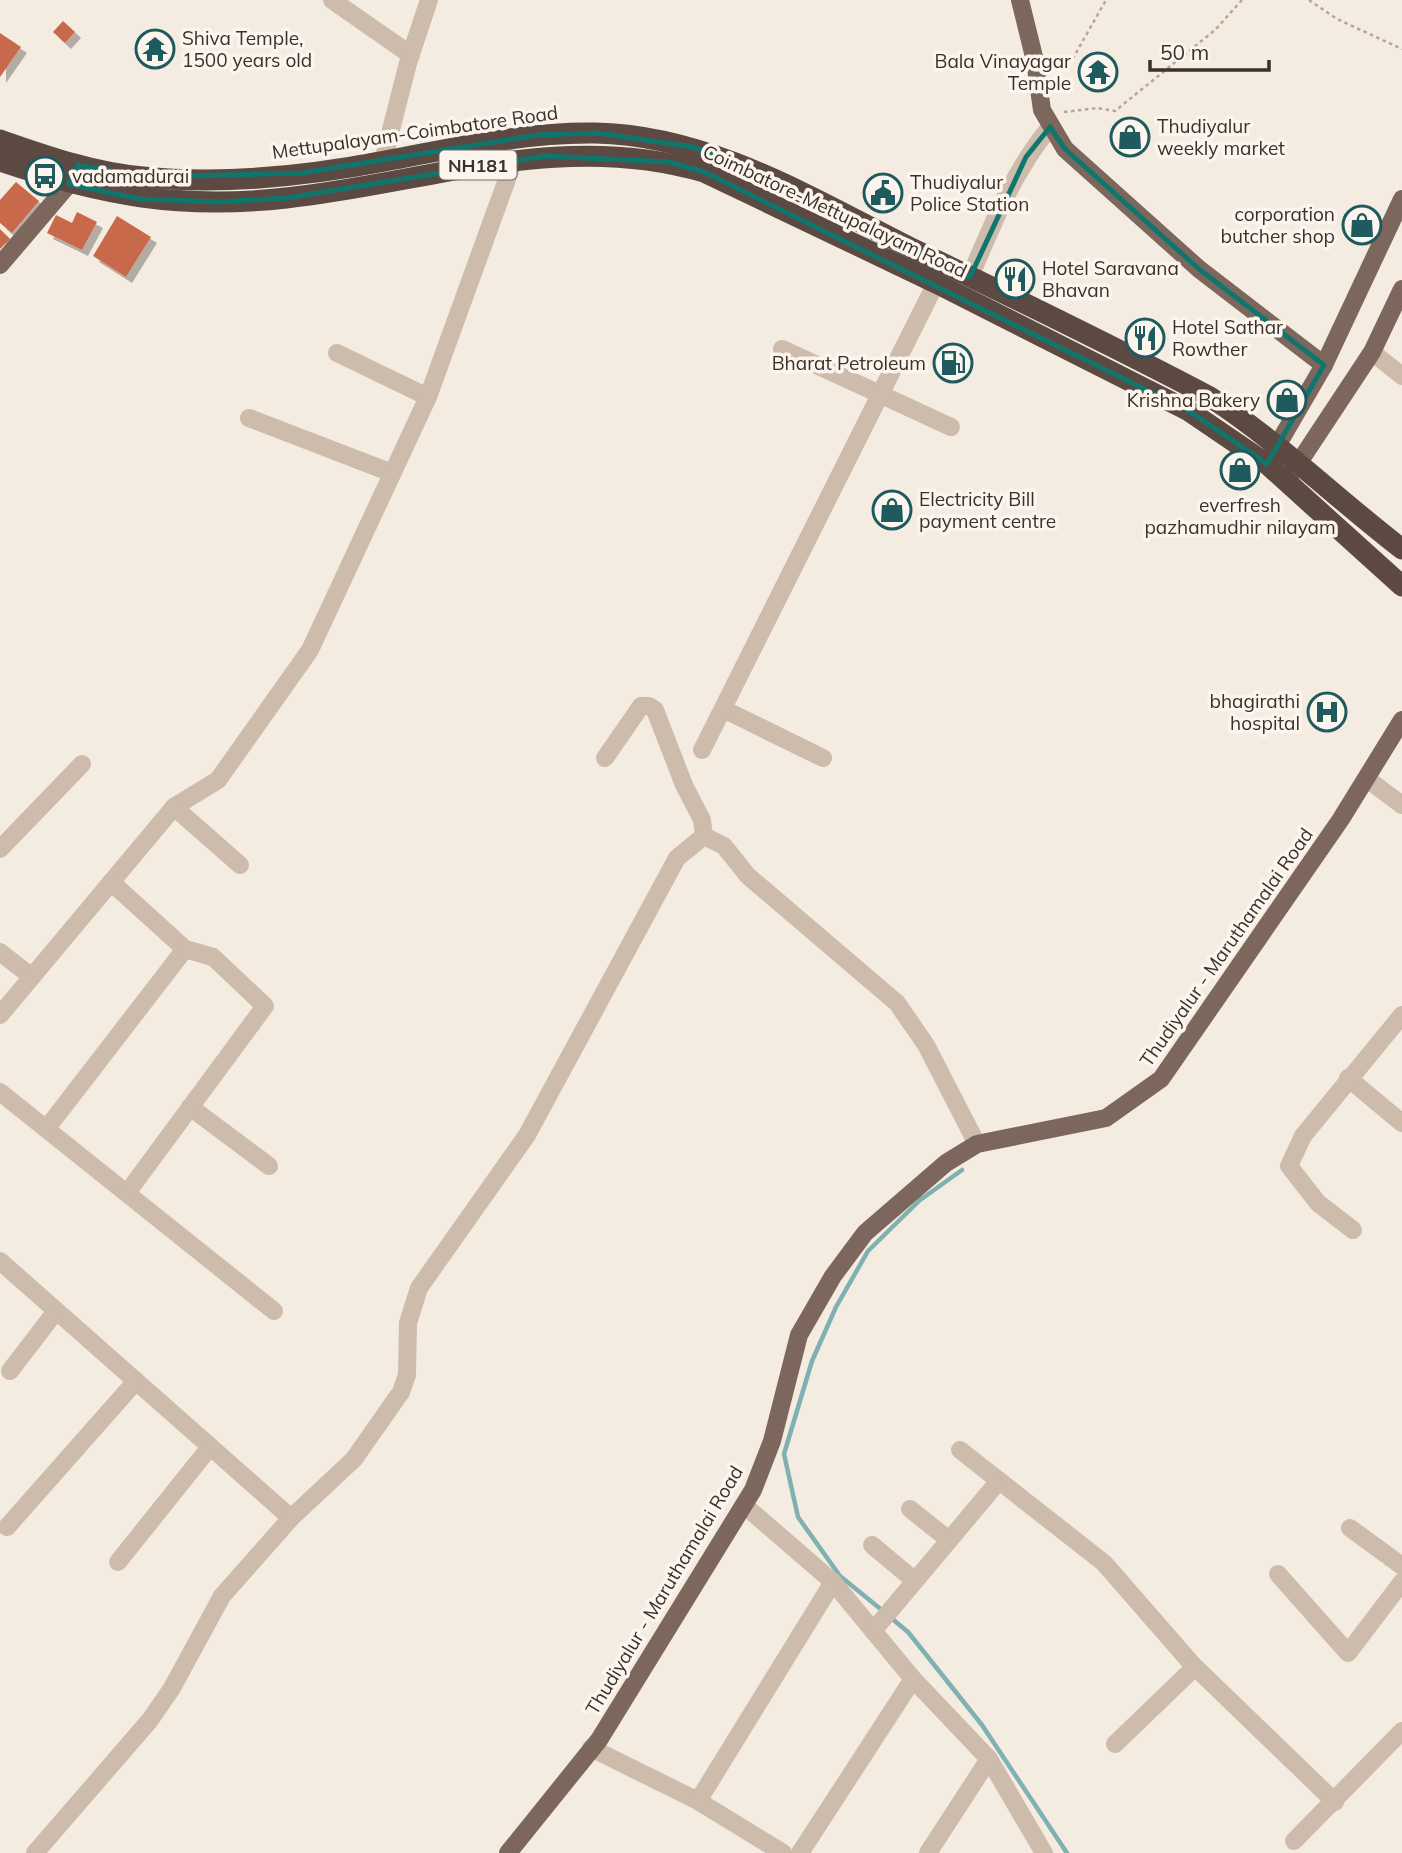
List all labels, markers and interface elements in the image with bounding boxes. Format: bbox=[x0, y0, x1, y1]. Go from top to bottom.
place label: Shiva Temple, 1500 years old bbox=[182, 26, 312, 72]
temple icon: Shiva Temple, 1500 years old bbox=[134, 28, 176, 70]
scale bar bbox=[1150, 28, 1269, 72]
text: 50 m bbox=[1160, 39, 1209, 65]
place label: Bala Vinayagar Temple bbox=[935, 49, 1071, 95]
temple icon: Bala Vinayagar Temple bbox=[1077, 51, 1119, 93]
street label: Mettupalayam-Coimbatore Road bbox=[270, 100, 560, 164]
place label: Thudiyalur weekly market bbox=[1157, 114, 1285, 160]
shop icon: Thudiyalur weekly market bbox=[1109, 116, 1151, 158]
street label: Coimbatore-Mettupalayam Road bbox=[699, 139, 971, 283]
road number: NH181 bbox=[440, 150, 516, 180]
bus stop icon: vadamadurai bbox=[24, 155, 66, 197]
place label: vadamadurai bbox=[72, 164, 189, 188]
place label: Thudiyalur Police Station bbox=[910, 170, 1029, 216]
public building icon: Thudiyalur Police Station bbox=[862, 172, 904, 214]
place label: corporation butcher shop bbox=[1221, 202, 1335, 248]
shop icon: corporation butcher shop bbox=[1341, 204, 1383, 246]
place label: Hotel Saravana Bhavan bbox=[1042, 256, 1179, 302]
restaurant icon: Hotel Saravana Bhavan bbox=[994, 258, 1036, 300]
place label: Hotel Sathar Rowther bbox=[1172, 315, 1283, 361]
restaurant icon: Hotel Sathar Rowther bbox=[1124, 317, 1166, 359]
fuel station icon: Bharat Petroleum bbox=[932, 342, 974, 384]
place label: Bharat Petroleum bbox=[772, 351, 926, 375]
shop icon: Krishna Bakery bbox=[1266, 379, 1308, 421]
place label: Krishna Bakery bbox=[1127, 388, 1260, 412]
shop icon: everfresh pazhamudhir nilayam bbox=[1219, 449, 1261, 491]
place label: Electricity Bill payment centre bbox=[919, 487, 1056, 533]
shop icon: Electricity Bill payment centre bbox=[871, 489, 913, 531]
place label: everfresh pazhamudhir nilayam bbox=[1144, 493, 1336, 539]
place label: bhagirathi hospital bbox=[1210, 689, 1300, 735]
hospital icon: bhagirathi hospital bbox=[1306, 691, 1348, 733]
street label: Thudiyalur - Maruthamalai Road bbox=[1134, 823, 1318, 1071]
street label: Thudiyalur - Maruthamalai Road bbox=[580, 1461, 748, 1719]

